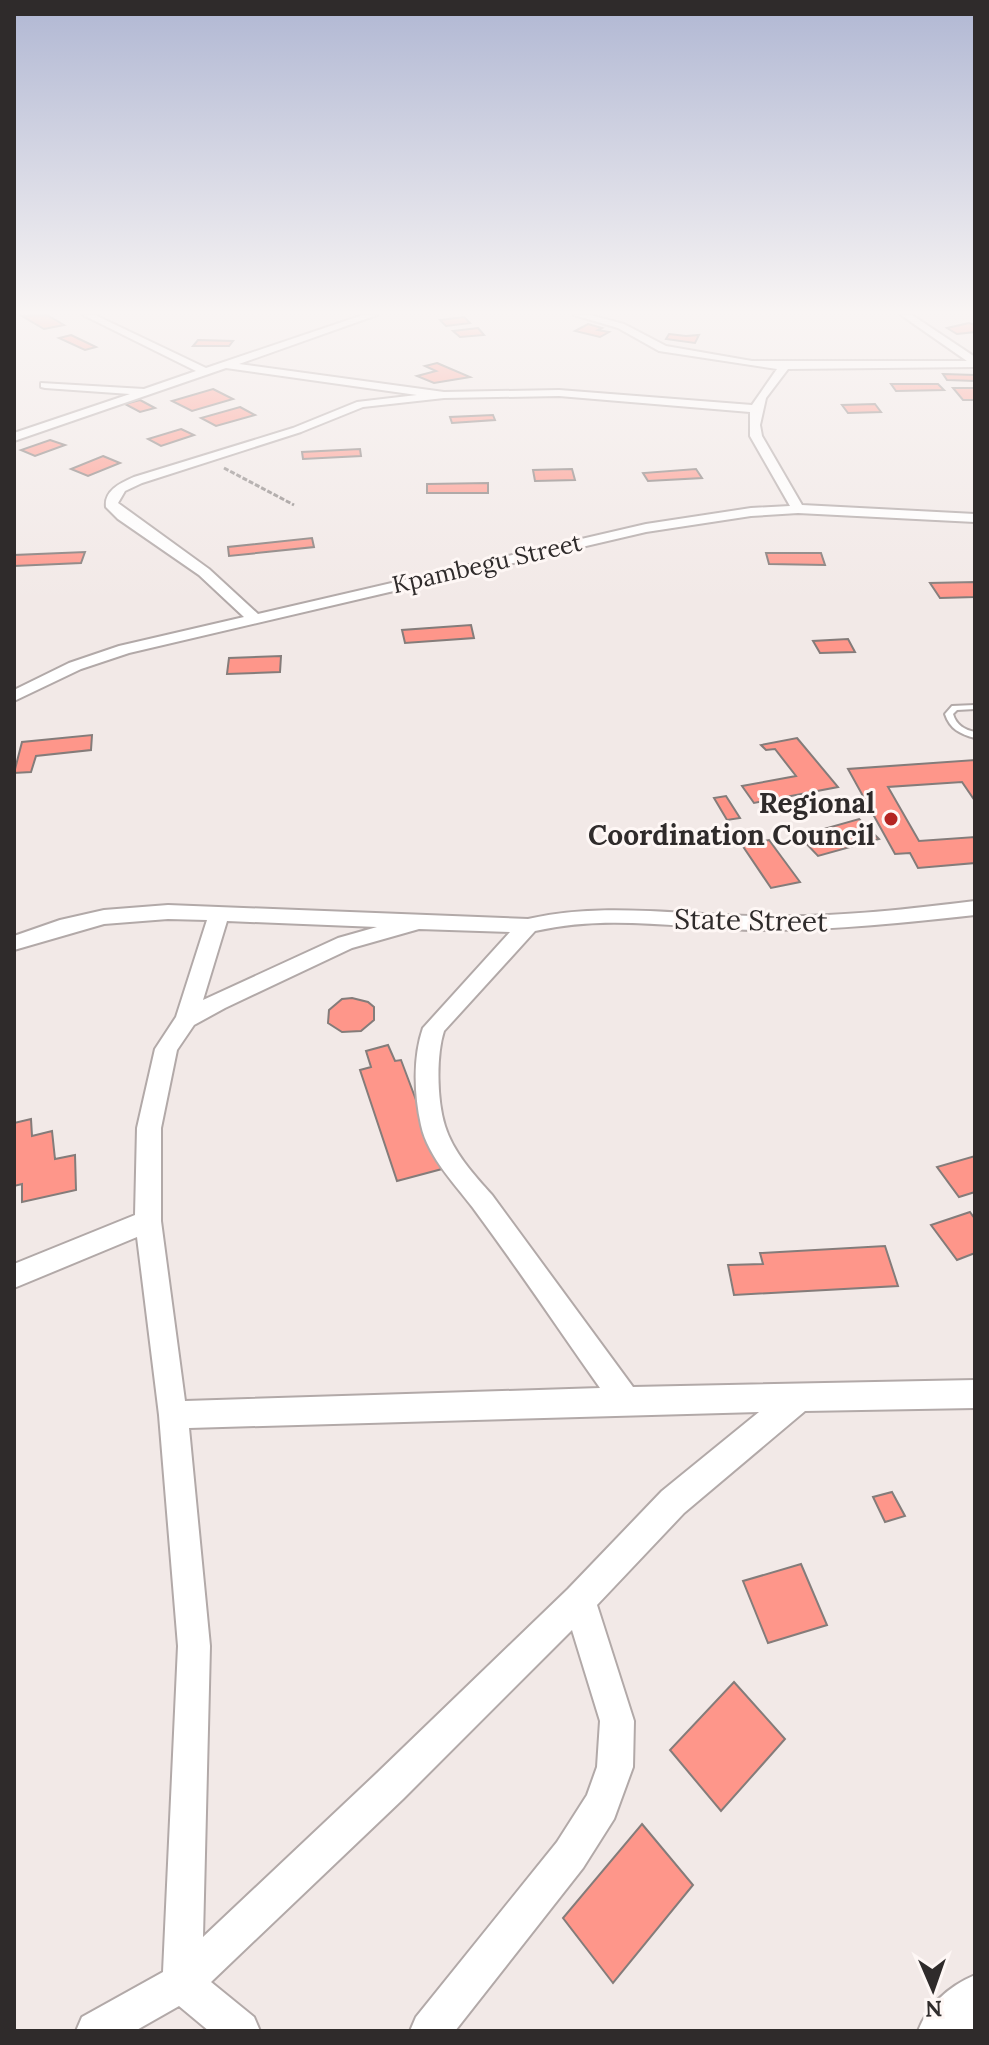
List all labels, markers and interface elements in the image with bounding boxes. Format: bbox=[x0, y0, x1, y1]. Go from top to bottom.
street label: Kpambegu Street bbox=[389, 526, 585, 600]
place label: Regional Coordination Council bbox=[588, 785, 875, 853]
marker: Regional Coordination Council bbox=[882, 810, 900, 828]
street label: State Street bbox=[674, 901, 828, 939]
north arrow bbox=[893, 1949, 973, 2029]
text: N bbox=[925, 1995, 943, 2023]

